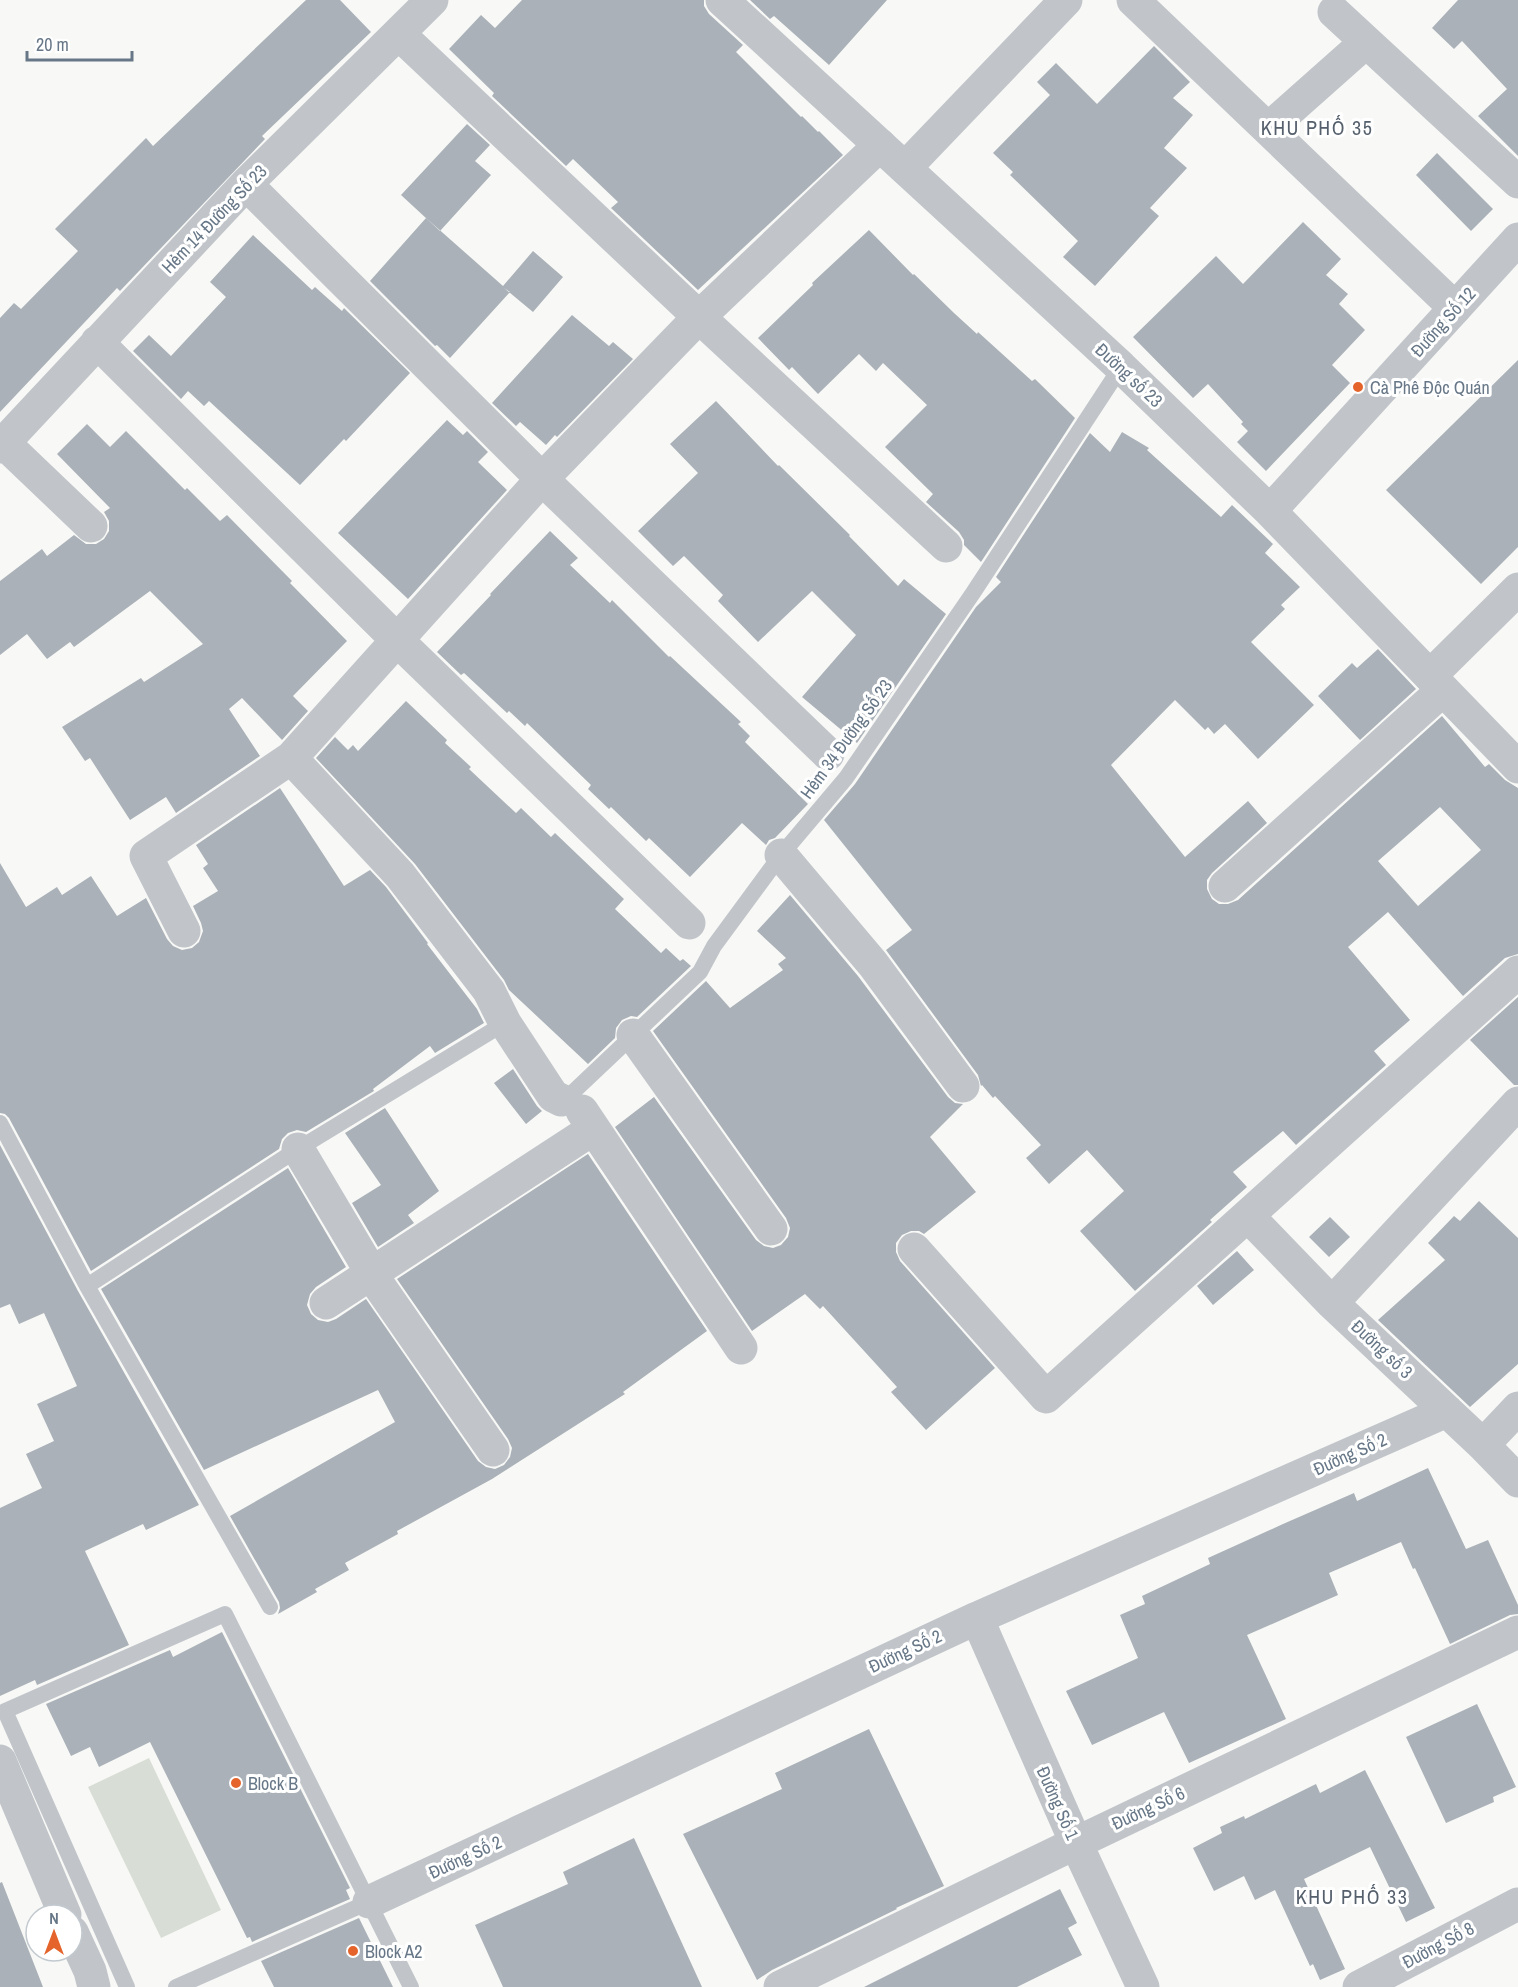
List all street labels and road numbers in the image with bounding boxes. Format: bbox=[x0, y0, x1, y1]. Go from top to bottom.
street label: Hẻm 14 Đường Số 23 bbox=[156, 159, 272, 279]
street label: Đường Số 12 bbox=[1405, 282, 1481, 362]
street label: Đường số 23 bbox=[1090, 337, 1168, 413]
street label: Hẻm 34 Đường Số 23 bbox=[794, 674, 898, 804]
street label: Đường số 3 bbox=[1346, 1314, 1418, 1384]
street label: Đường Số 2 bbox=[1309, 1427, 1391, 1481]
street label: Đường Số 2 bbox=[864, 1623, 946, 1679]
street label: Đường Số 1 bbox=[1031, 1762, 1086, 1844]
street label: Đường Số 6 bbox=[1107, 1780, 1189, 1836]
street label: Đường Số 2 bbox=[424, 1829, 506, 1885]
street label: Đường Số 8 bbox=[1398, 1916, 1478, 1974]

